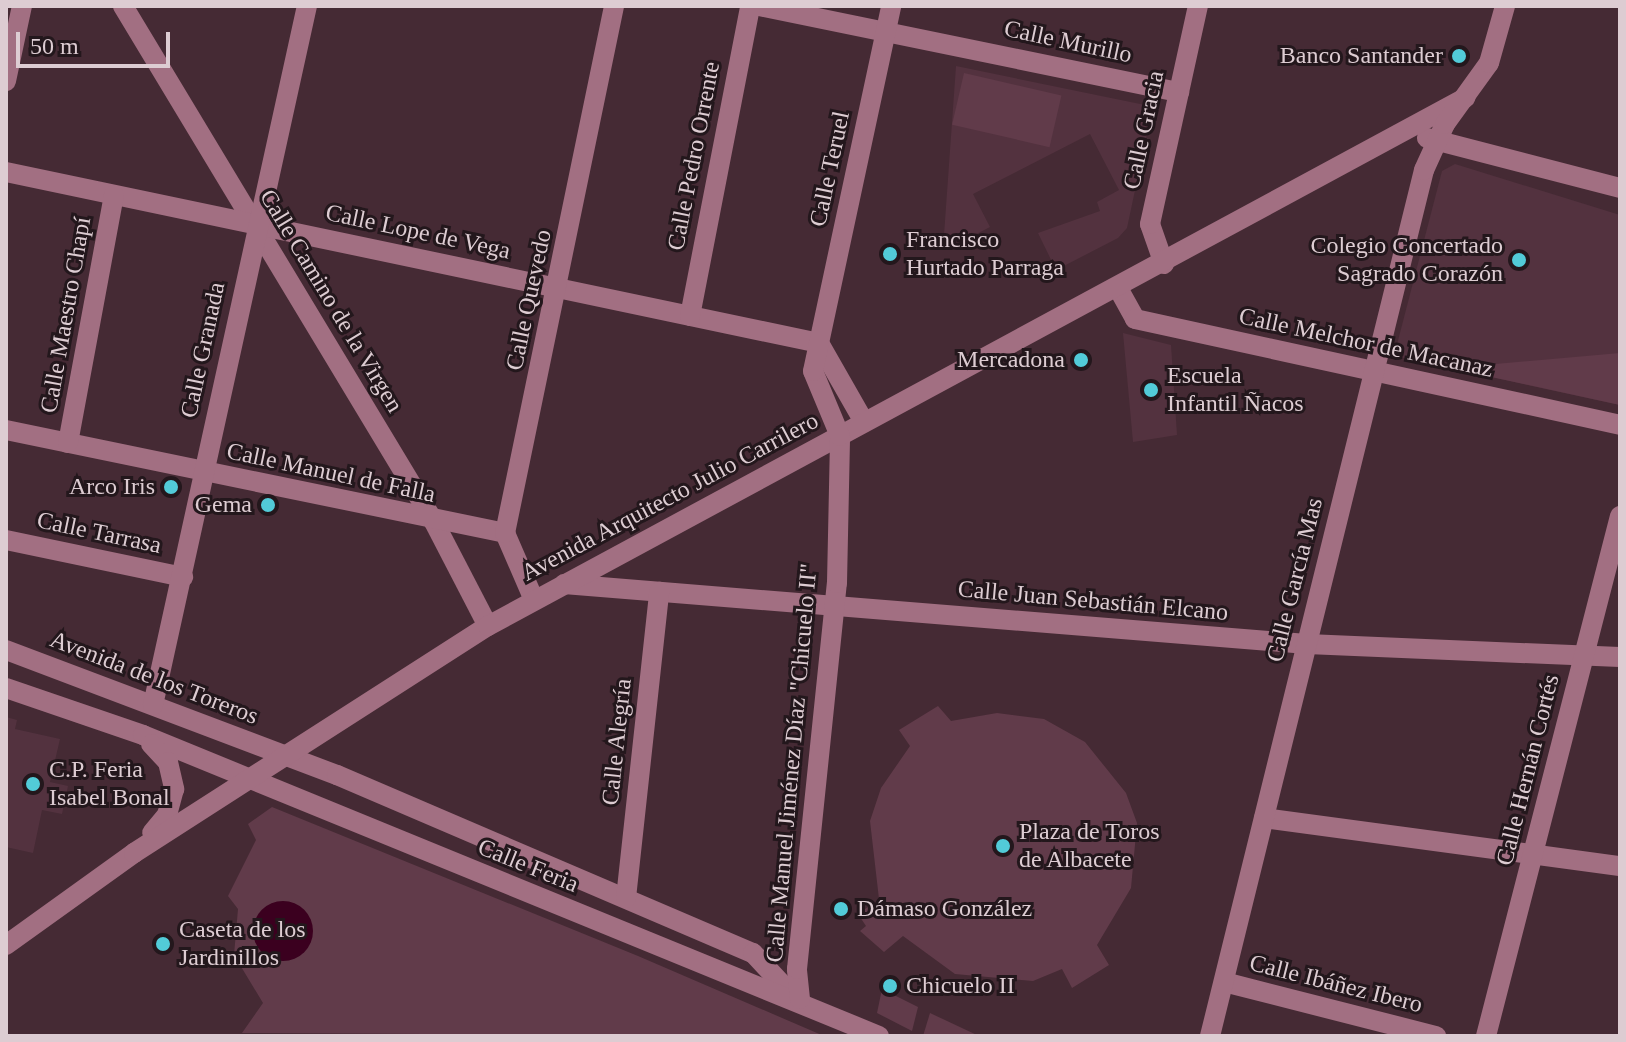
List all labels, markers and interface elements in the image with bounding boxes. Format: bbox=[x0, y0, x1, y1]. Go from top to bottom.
street label: Calle Murillo bbox=[1001, 14, 1135, 70]
scale bar bbox=[20, 16, 174, 66]
text: 50 m bbox=[30, 33, 79, 59]
place label: Banco Santander bbox=[1280, 42, 1443, 70]
marker: Banco Santander bbox=[1450, 47, 1468, 65]
street label: Calle Pedro Orrente bbox=[662, 59, 726, 253]
street label: Calle Gracia bbox=[1117, 68, 1171, 192]
street label: Calle Teruel bbox=[804, 108, 856, 230]
street label: Calle Camino de la Virgen bbox=[253, 184, 409, 418]
street label: Calle Lope de Vega bbox=[323, 198, 513, 266]
street label: Calle Maestro Chapí bbox=[35, 215, 97, 415]
place label: Francisco Hurtado Parraga bbox=[906, 226, 1064, 282]
street label: Calle Quevedo bbox=[500, 227, 558, 373]
place label: Colegio Concertado Sagrado Corazón bbox=[1310, 232, 1503, 288]
marker: Francisco Hurtado Parraga bbox=[881, 245, 899, 263]
marker: Colegio Concertado Sagrado Corazón bbox=[1510, 251, 1528, 269]
street label: Calle Granada bbox=[175, 280, 231, 420]
street label: Calle Melchor de Macanaz bbox=[1236, 302, 1496, 384]
place label: Mercadona bbox=[957, 346, 1065, 374]
marker: Mercadona bbox=[1072, 351, 1090, 369]
place label: Escuela Infantil Ñacos bbox=[1167, 362, 1304, 418]
marker: Escuela Infantil Ñacos bbox=[1142, 381, 1160, 399]
street label: Avenida Arquitecto Julio Carrilero bbox=[516, 406, 824, 588]
street label: Calle Manuel de Falla bbox=[224, 437, 438, 509]
place label: Arco Iris bbox=[69, 473, 155, 501]
marker: Arco Iris bbox=[162, 478, 180, 496]
place label: Gema bbox=[195, 491, 252, 519]
street label: Calle García Mas bbox=[1261, 495, 1329, 665]
marker: Gema bbox=[259, 496, 277, 514]
street label: Calle Tarrasa bbox=[34, 506, 164, 560]
street label: Calle Manuel Jiménez Díaz "Chicuelo II" bbox=[760, 562, 824, 964]
street label: Calle Juan Sebastián Elcano bbox=[957, 575, 1229, 627]
street label: Avenida de los Toreros bbox=[46, 625, 262, 731]
street label: Calle Hernán Cortés bbox=[1490, 671, 1566, 869]
street label: Calle Alegría bbox=[596, 677, 638, 807]
place label: C.P. Feria Isabel Bonal bbox=[49, 756, 170, 812]
marker: C.P. Feria Isabel Bonal bbox=[24, 775, 42, 793]
place label: Plaza de Toros de Albacete bbox=[1019, 818, 1160, 874]
street label: Calle Feria bbox=[473, 833, 583, 899]
marker: Plaza de Toros de Albacete bbox=[994, 837, 1012, 855]
place label: Dámaso González bbox=[857, 895, 1032, 923]
marker: Dámaso González bbox=[832, 900, 850, 918]
place label: Caseta de los Jardinillos bbox=[179, 916, 306, 972]
marker: Caseta de los Jardinillos bbox=[154, 935, 172, 953]
street label: Calle Ibáñez Ibero bbox=[1247, 949, 1425, 1019]
place label: Chicuelo II bbox=[906, 972, 1015, 1000]
marker: Chicuelo II bbox=[881, 977, 899, 995]

